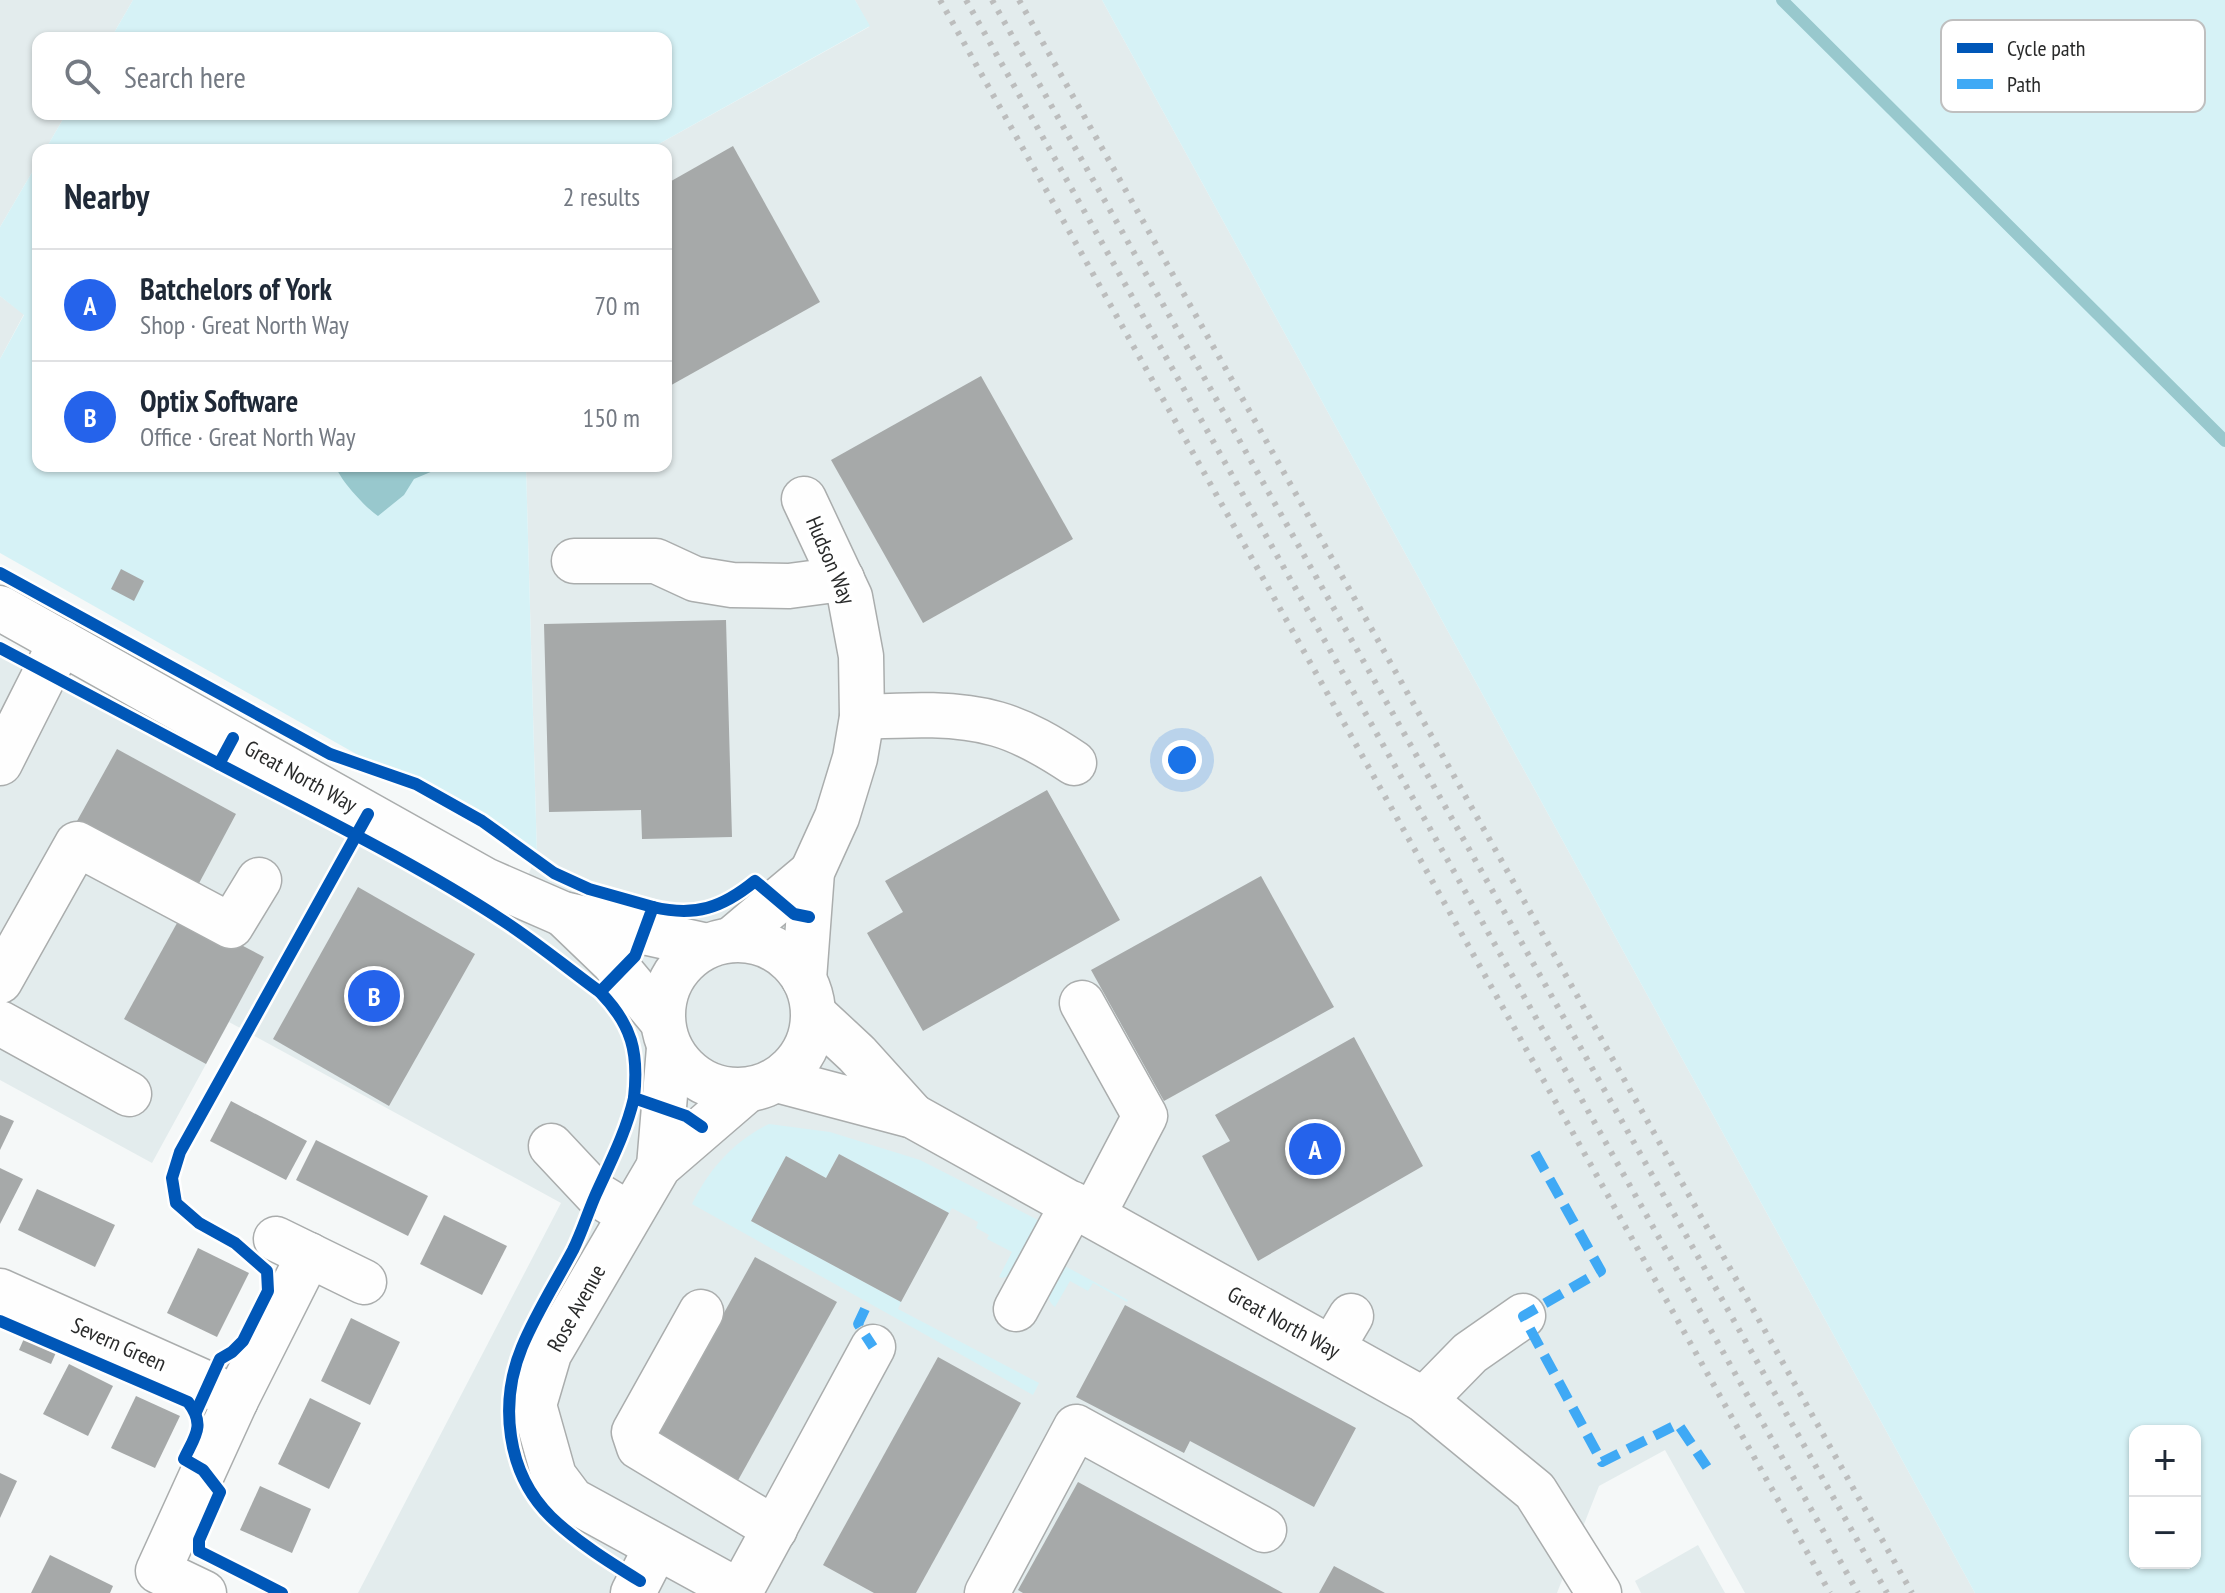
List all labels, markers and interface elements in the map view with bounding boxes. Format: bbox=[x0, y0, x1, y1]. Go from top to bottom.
legend bbox=[1941, 20, 2205, 112]
search box bbox=[32, 32, 672, 120]
text: Cycle path bbox=[2007, 34, 2085, 62]
icon: search bbox=[60, 54, 104, 98]
text: Search here bbox=[124, 57, 246, 96]
text: Path bbox=[2007, 70, 2041, 98]
text: Nearby bbox=[64, 174, 149, 218]
text: 2 results bbox=[563, 180, 640, 213]
text: Batchelors of York bbox=[140, 269, 332, 308]
text: A bbox=[83, 289, 97, 322]
text: 70 m bbox=[594, 289, 640, 322]
text: Shop · Great North Way bbox=[140, 308, 349, 341]
text: Optix Software bbox=[140, 381, 298, 420]
text: B bbox=[84, 401, 96, 434]
text: 150 m bbox=[582, 401, 640, 434]
text: Office · Great North Way bbox=[140, 420, 356, 453]
street label: Hudson Way bbox=[800, 512, 862, 609]
street label: Great North Way bbox=[240, 734, 363, 819]
your location bbox=[1162, 740, 1202, 780]
pin: B bbox=[348, 966, 400, 1026]
pin: A bbox=[1289, 1119, 1341, 1179]
street label: Rose Avenue bbox=[541, 1259, 611, 1357]
street label: Great North Way bbox=[1223, 1280, 1346, 1365]
street label: Severn Green bbox=[67, 1311, 171, 1377]
map controls bbox=[2129, 1425, 2201, 1569]
button: + bbox=[2129, 1425, 2201, 1497]
button: − bbox=[2129, 1497, 2201, 1569]

